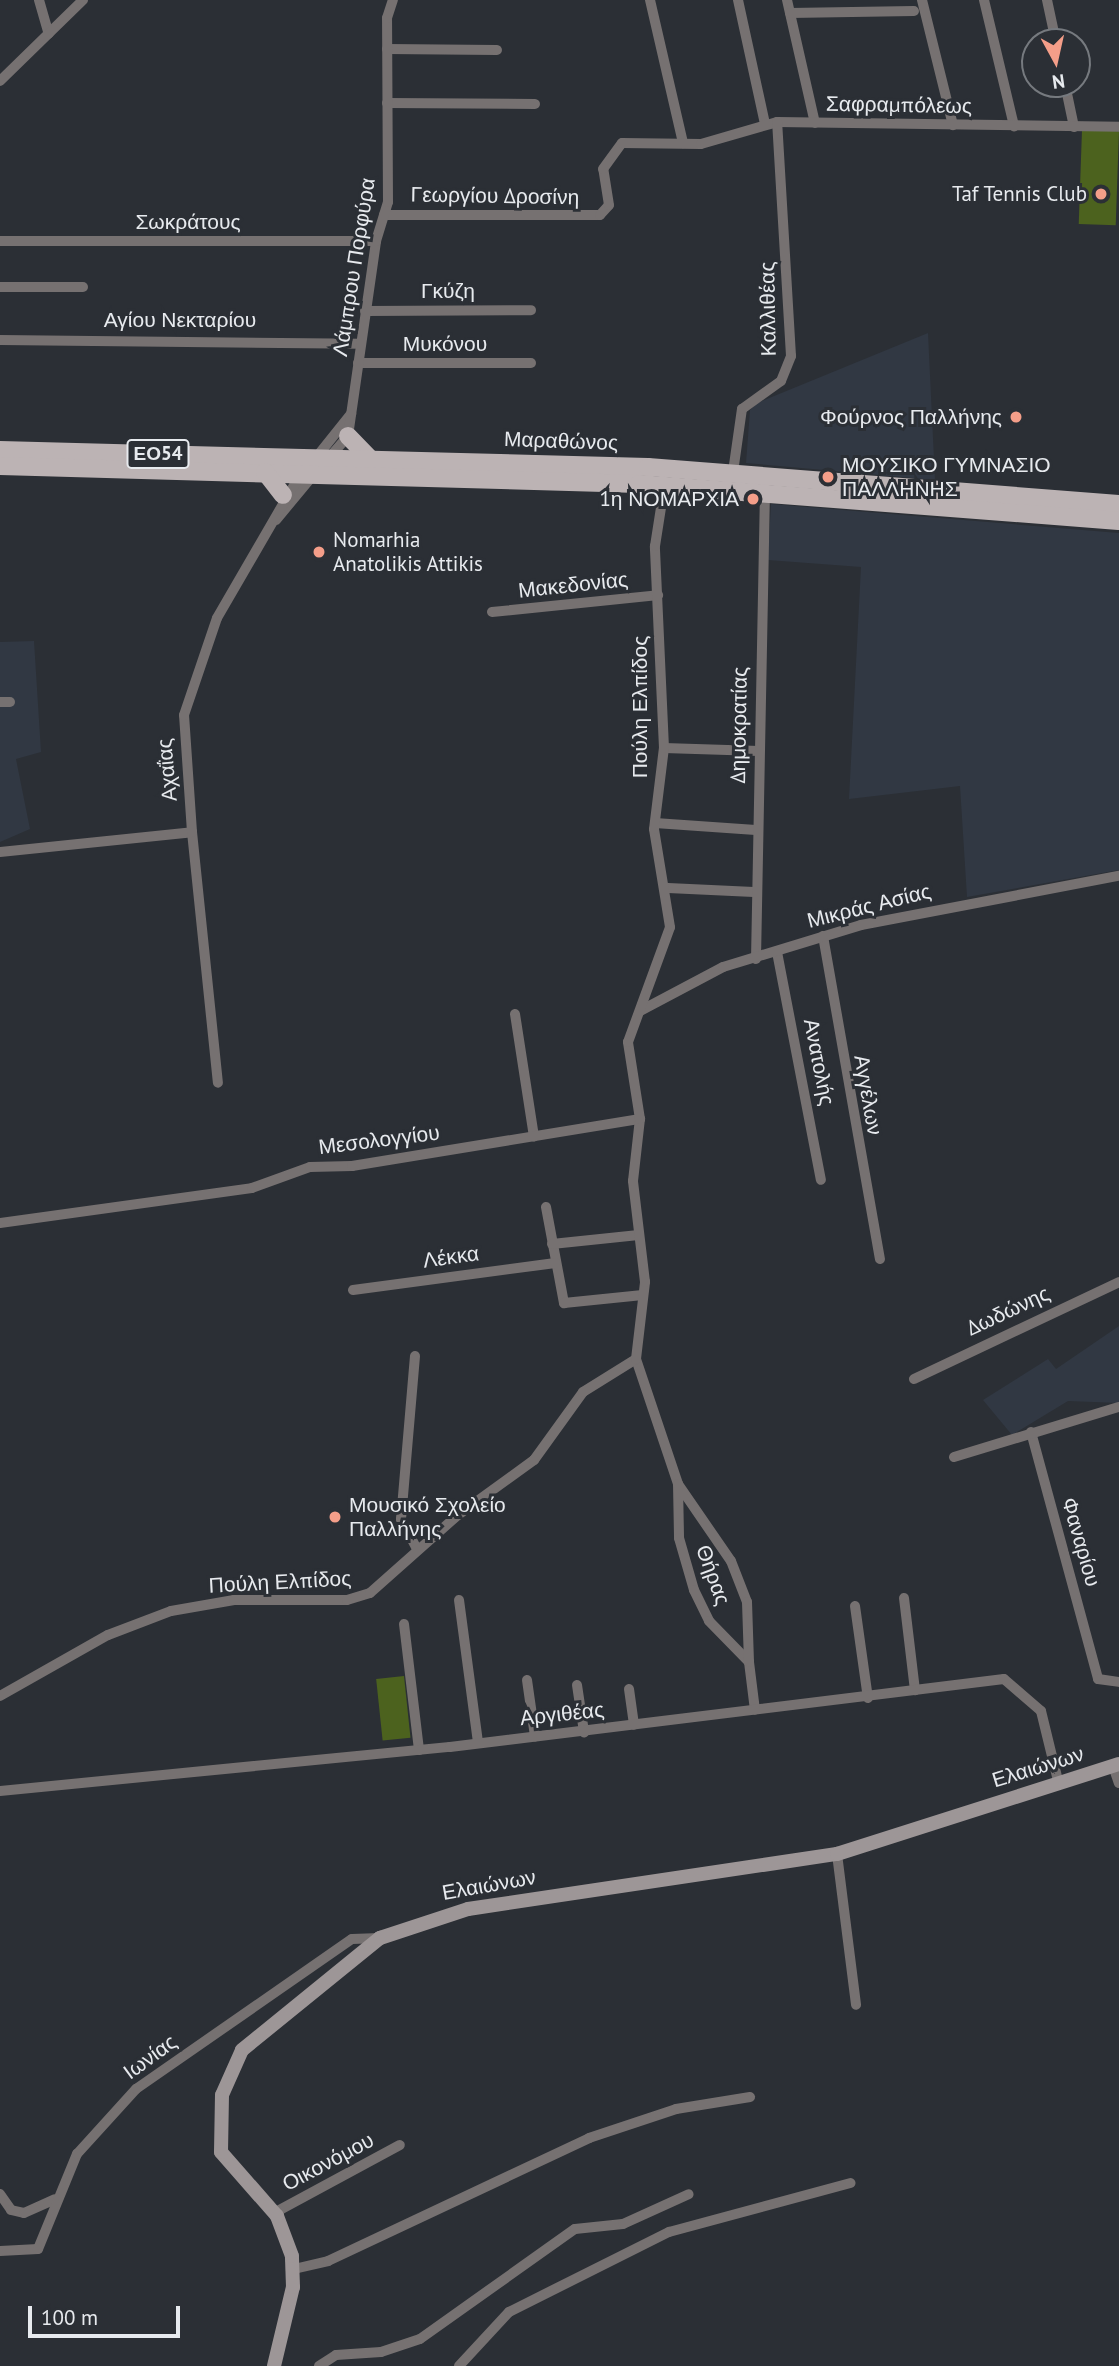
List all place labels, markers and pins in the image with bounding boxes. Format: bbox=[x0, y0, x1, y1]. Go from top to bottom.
place label: Taf Tennis Club bbox=[951, 181, 1087, 207]
marker: Taf Tennis Club bbox=[1093, 186, 1109, 202]
place label: Φούρνος Παλλήνης bbox=[820, 404, 1002, 430]
marker: Φούρνος Παλλήνης bbox=[1008, 409, 1024, 425]
place label: ΜΟΥΣΙΚΟ ΓΥΜΝΑΣΙΟ ΠΑΛΛΗΝΗΣ bbox=[842, 452, 1051, 502]
marker: ΜΟΥΣΙΚΟ ΓΥΜΝΑΣΙΟ ΠΑΛΛΗΝΗΣ bbox=[820, 469, 836, 485]
place label: 1η ΝΟΜΑΡΧΙΑ bbox=[599, 486, 739, 512]
marker: 1η ΝΟΜΑΡΧΙΑ bbox=[745, 491, 761, 507]
place label: Nomarhia Anatolikis Attikis bbox=[333, 527, 484, 577]
marker: Nomarhia Anatolikis Attikis bbox=[311, 544, 327, 560]
place label: Μουσικό Σχολείο Παλλήνης bbox=[349, 1492, 506, 1542]
marker: Μουσικό Σχολείο Παλλήνης bbox=[327, 1509, 343, 1525]

